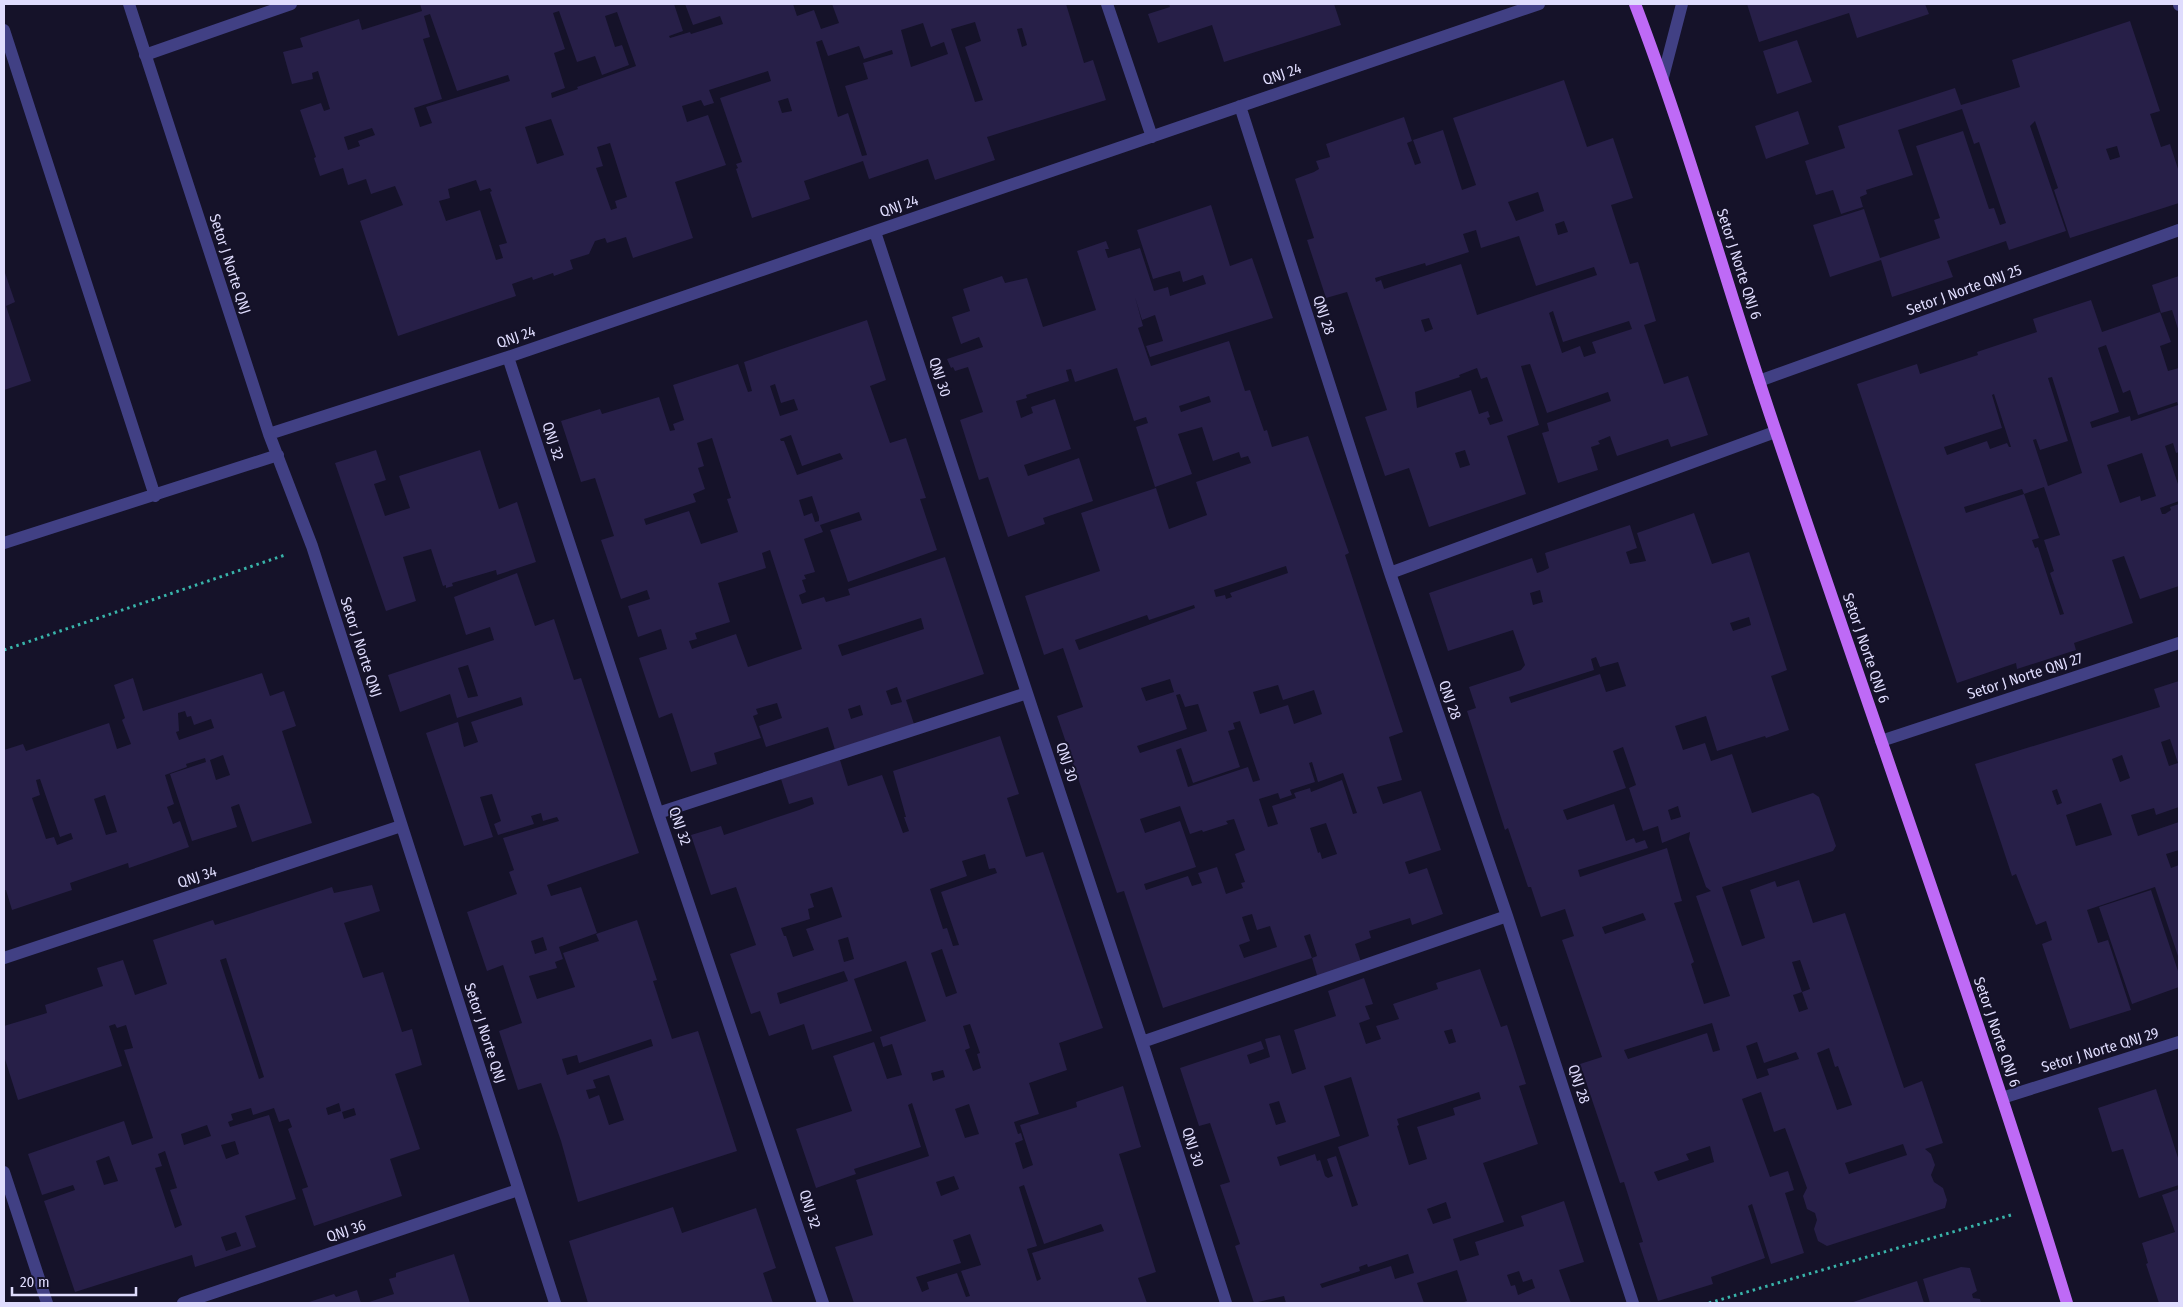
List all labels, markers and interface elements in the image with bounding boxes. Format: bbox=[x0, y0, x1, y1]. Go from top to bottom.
street label: QNJ 24 bbox=[1260, 59, 1304, 89]
street label: QNJ 24 bbox=[877, 191, 921, 221]
street label: Setor J Norte QNJ 6 bbox=[1713, 206, 1765, 322]
street label: Setor J Norte QNJ bbox=[205, 212, 255, 316]
street label: Setor J Norte QNJ 25 bbox=[1904, 261, 2024, 319]
street label: QNJ 28 bbox=[1309, 293, 1339, 337]
street label: QNJ 24 bbox=[494, 322, 538, 352]
street label: QNJ 30 bbox=[925, 355, 955, 399]
street label: QNJ 32 bbox=[538, 419, 568, 463]
street label: Setor J Norte QNJ 6 bbox=[1839, 591, 1893, 705]
street label: Setor J Norte QNJ bbox=[336, 595, 386, 699]
street label: Setor J Norte QNJ 27 bbox=[1965, 649, 2085, 703]
street label: QNJ 28 bbox=[1435, 678, 1465, 722]
street label: QNJ 30 bbox=[1052, 740, 1082, 784]
street label: QNJ 32 bbox=[665, 804, 695, 848]
street label: QNJ 34 bbox=[175, 862, 219, 892]
street label: Setor J Norte QNJ 6 bbox=[1970, 975, 2024, 1089]
street label: Setor J Norte QNJ bbox=[460, 981, 510, 1085]
street label: Setor J Norte QNJ 29 bbox=[2039, 1024, 2161, 1076]
street label: QNJ 28 bbox=[1564, 1062, 1594, 1106]
street label: QNJ 30 bbox=[1178, 1125, 1208, 1169]
street label: QNJ 32 bbox=[795, 1187, 825, 1231]
street label: QNJ 36 bbox=[324, 1216, 368, 1246]
scale bar bbox=[12, 1264, 136, 1296]
text: 20 m bbox=[20, 1273, 50, 1291]

